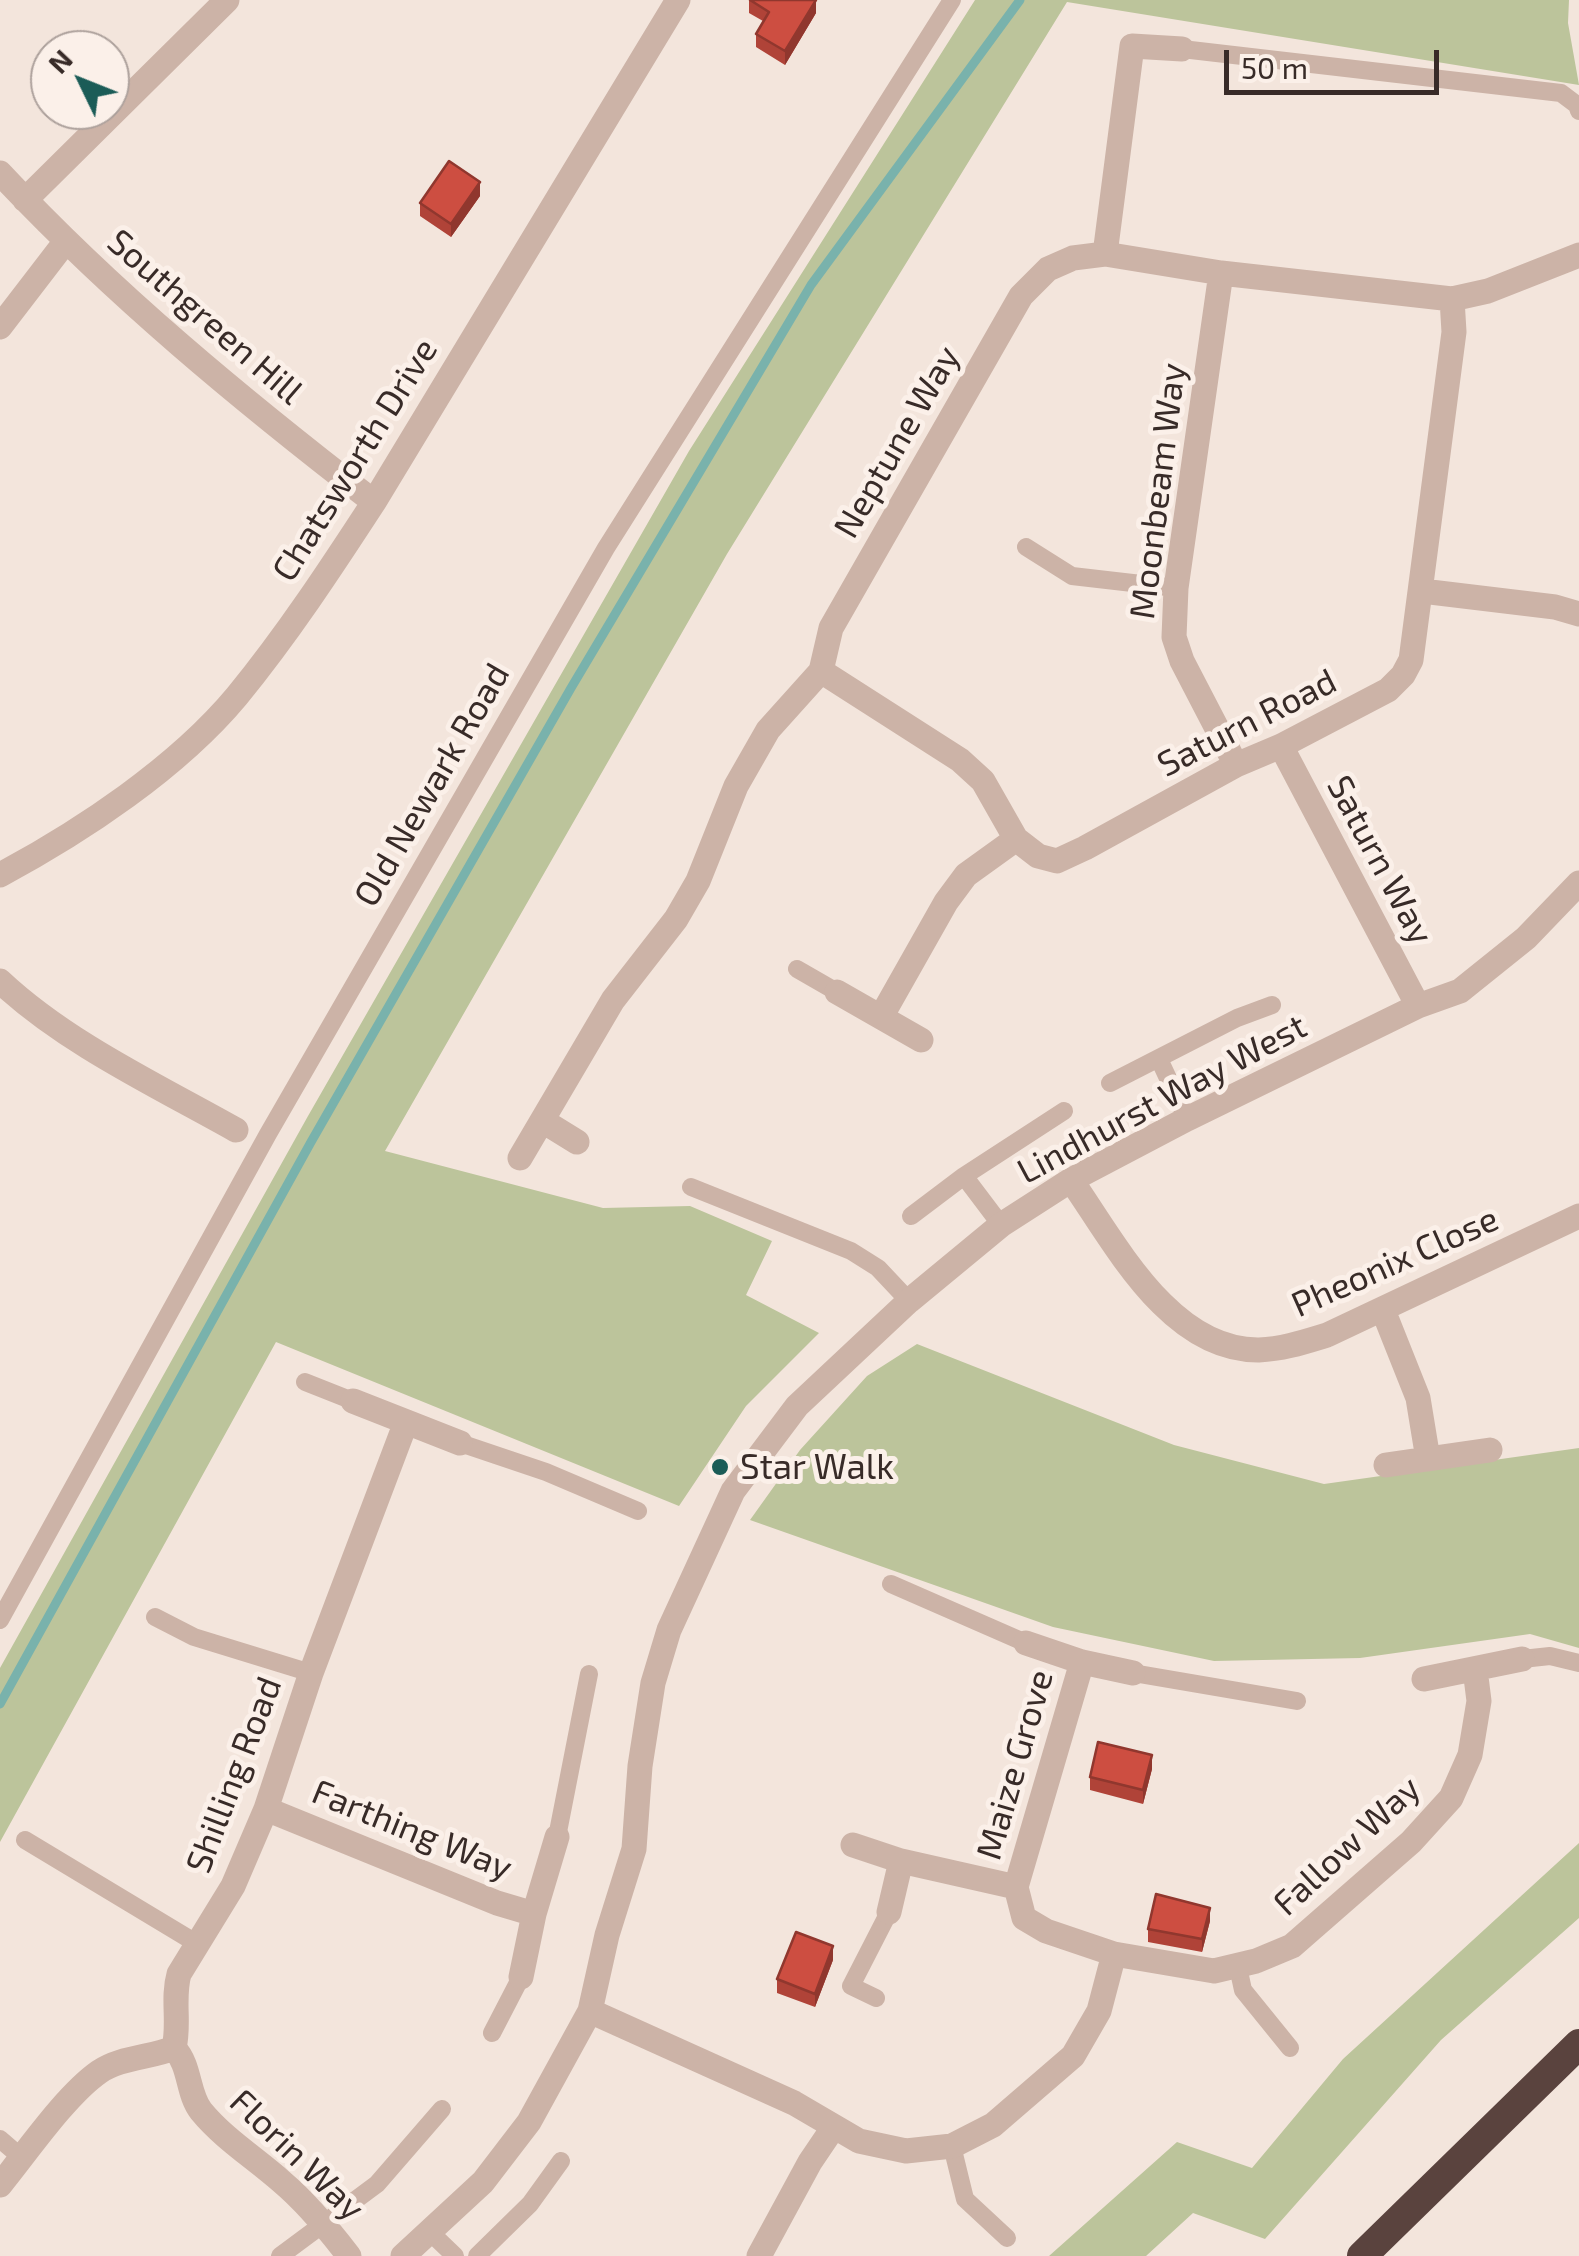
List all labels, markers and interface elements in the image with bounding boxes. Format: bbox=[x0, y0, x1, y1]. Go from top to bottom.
north arrow bbox=[30, 30, 130, 130]
scale bar bbox=[1229, 30, 1444, 92]
text: N bbox=[40, 42, 79, 80]
text: 50 m bbox=[1241, 49, 1308, 85]
street label: Southgreen Hill bbox=[99, 221, 311, 413]
street label: Chatsworth Drive bbox=[264, 331, 446, 589]
street label: Neptune Way bbox=[825, 339, 969, 545]
street label: Moonbeam Way bbox=[1121, 361, 1195, 621]
street label: Old Newark Road bbox=[345, 656, 519, 914]
street label: Saturn Road bbox=[1151, 660, 1343, 786]
street label: Saturn Way bbox=[1318, 769, 1442, 951]
street label: Lindhurst Way West bbox=[1010, 1005, 1314, 1193]
street label: Pheonix Close bbox=[1285, 1198, 1505, 1326]
place label: Star Walk bbox=[740, 1446, 894, 1488]
marker: Star Walk bbox=[709, 1456, 731, 1478]
street label: Maize Grove bbox=[968, 1665, 1062, 1865]
street label: Shilling Road bbox=[177, 1671, 291, 1879]
street label: Fallow Way bbox=[1265, 1768, 1429, 1924]
street label: Farthing Way bbox=[306, 1771, 518, 1889]
street label: Florin Way bbox=[221, 2081, 373, 2229]

